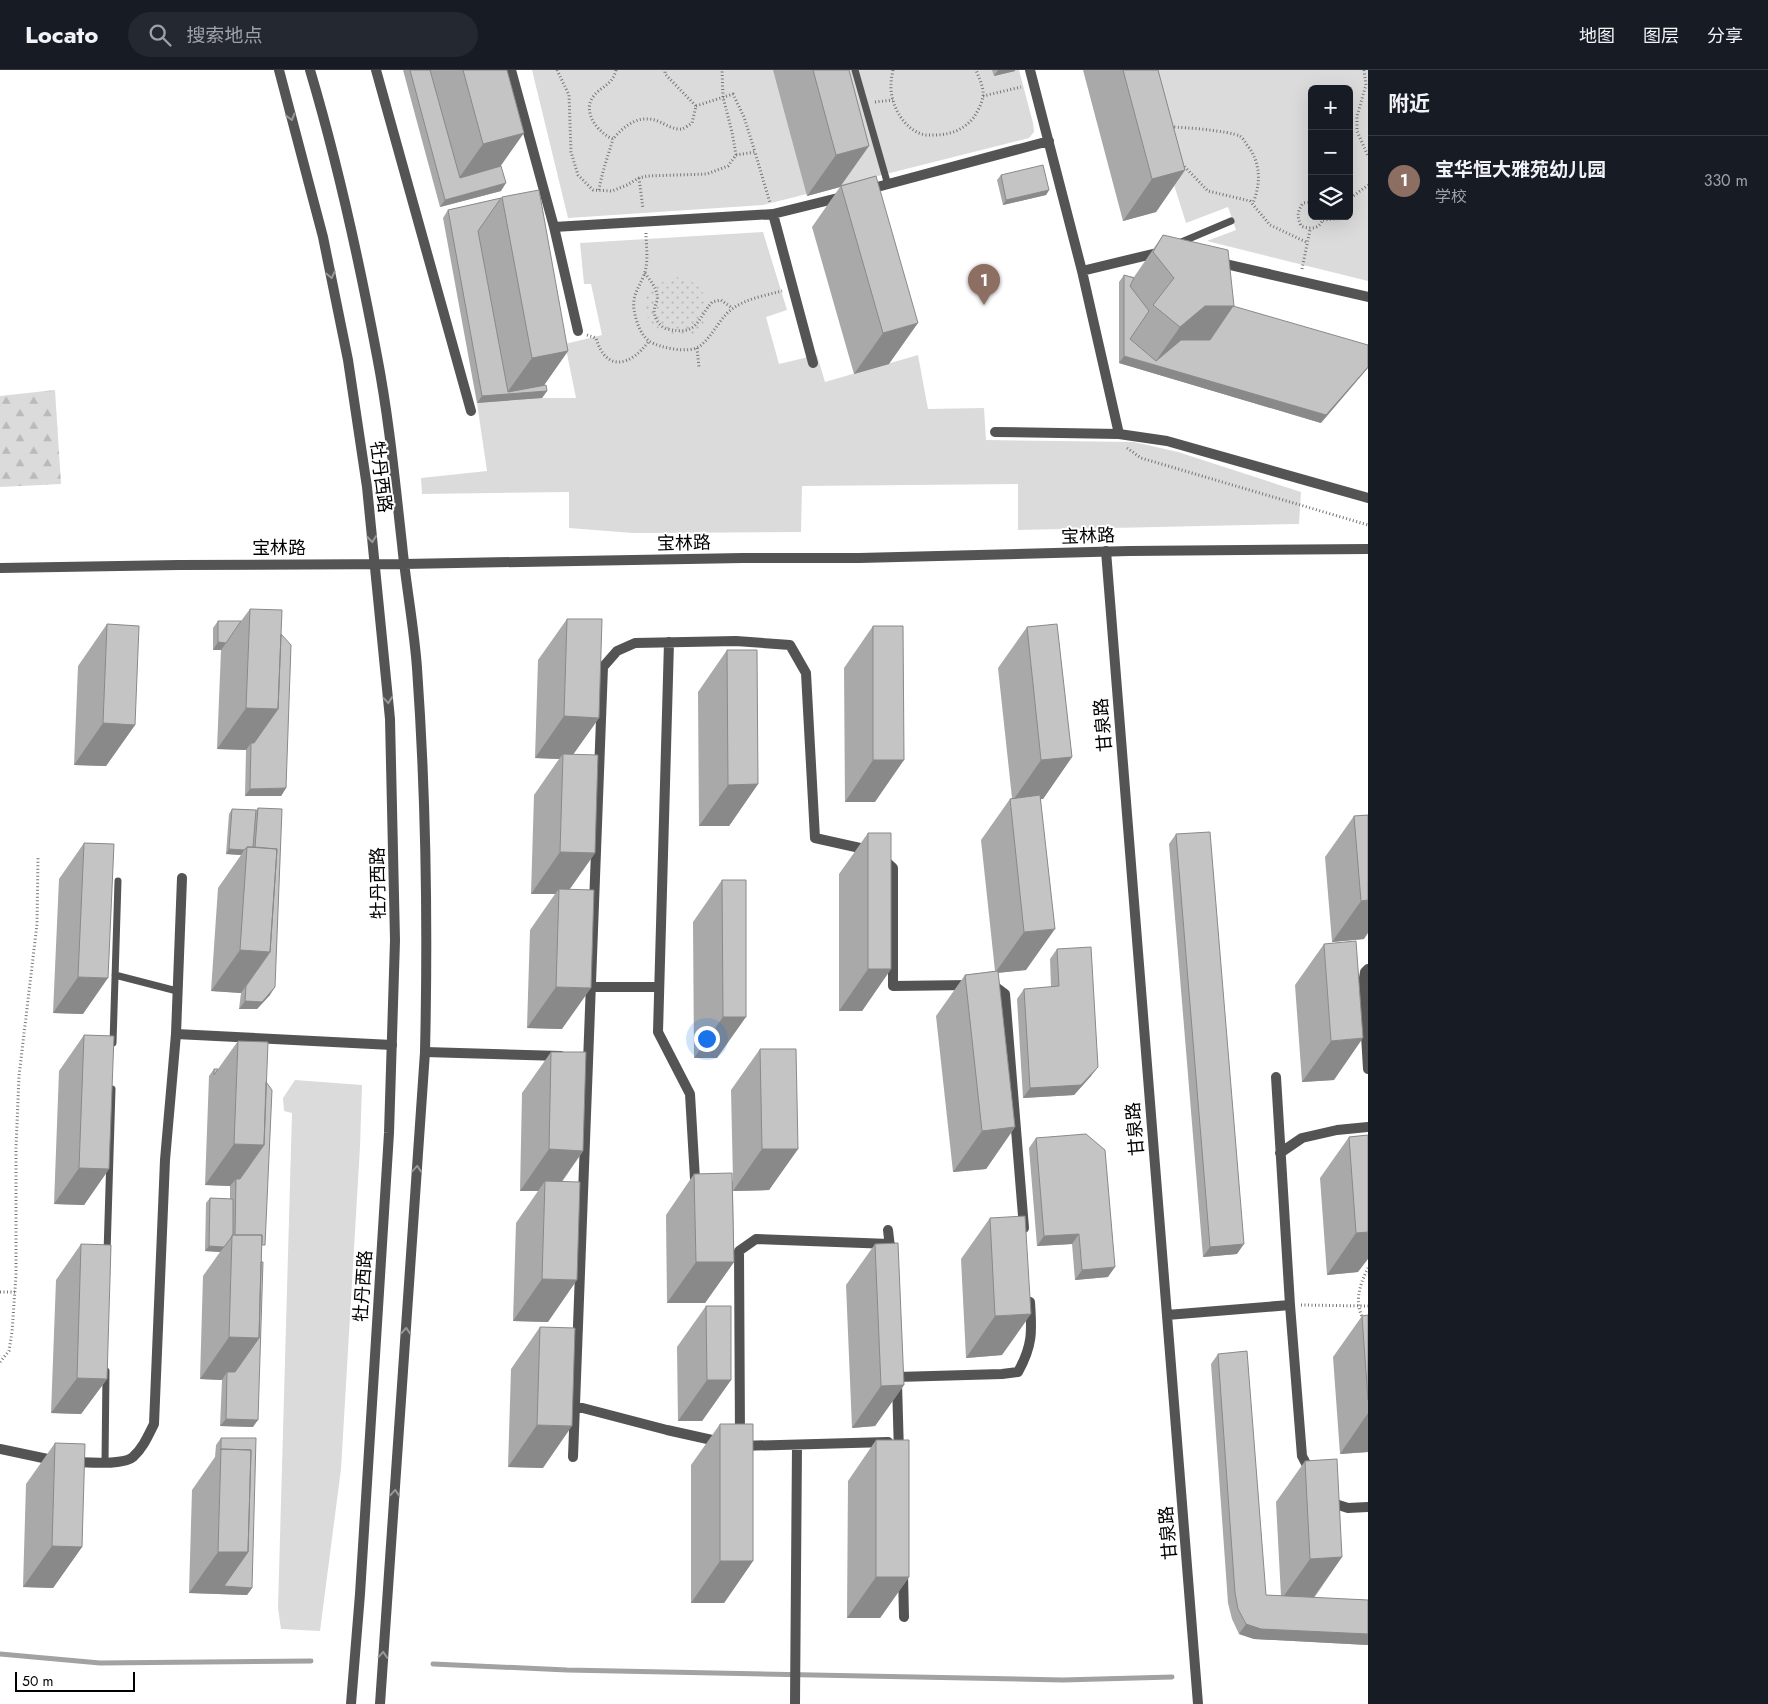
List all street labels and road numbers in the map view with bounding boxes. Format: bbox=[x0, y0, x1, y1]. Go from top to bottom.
street label: 牡丹西路 bbox=[364, 440, 398, 514]
street label: 宝林路 bbox=[1061, 522, 1115, 550]
street label: 宝林路 bbox=[657, 530, 711, 556]
street label: 宝林路 bbox=[252, 535, 306, 561]
street label: 甘泉路 bbox=[1088, 697, 1118, 753]
street label: 牡丹西路 bbox=[364, 847, 392, 919]
street label: 甘泉路 bbox=[1120, 1101, 1150, 1157]
street label: 牡丹西路 bbox=[348, 1249, 378, 1323]
street label: 甘泉路 bbox=[1153, 1505, 1183, 1561]

